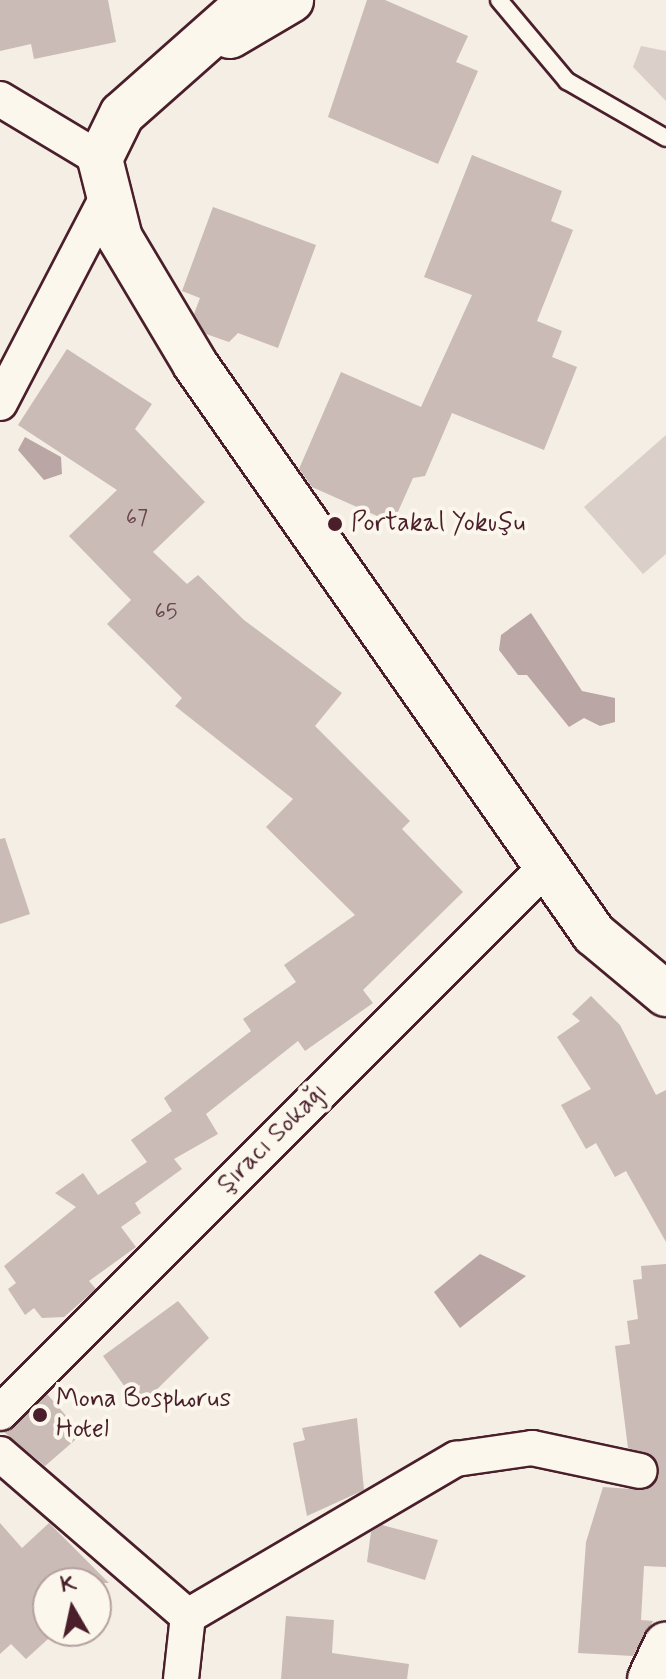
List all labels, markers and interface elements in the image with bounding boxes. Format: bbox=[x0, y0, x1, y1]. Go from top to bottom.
house number: 67 bbox=[126, 506, 148, 532]
place label: Portakal Yokuşu bbox=[351, 508, 530, 540]
marker: Portakal Yokuşu bbox=[326, 515, 344, 533]
house number: 65 bbox=[155, 600, 177, 626]
street label: Şıracı Sokağı bbox=[211, 1077, 335, 1201]
place label: Mona Bosphorus Hotel bbox=[56, 1384, 231, 1446]
marker: Mona Bosphorus Hotel bbox=[31, 1406, 49, 1424]
north arrow bbox=[32, 1567, 112, 1647]
text: K bbox=[59, 1570, 78, 1600]

